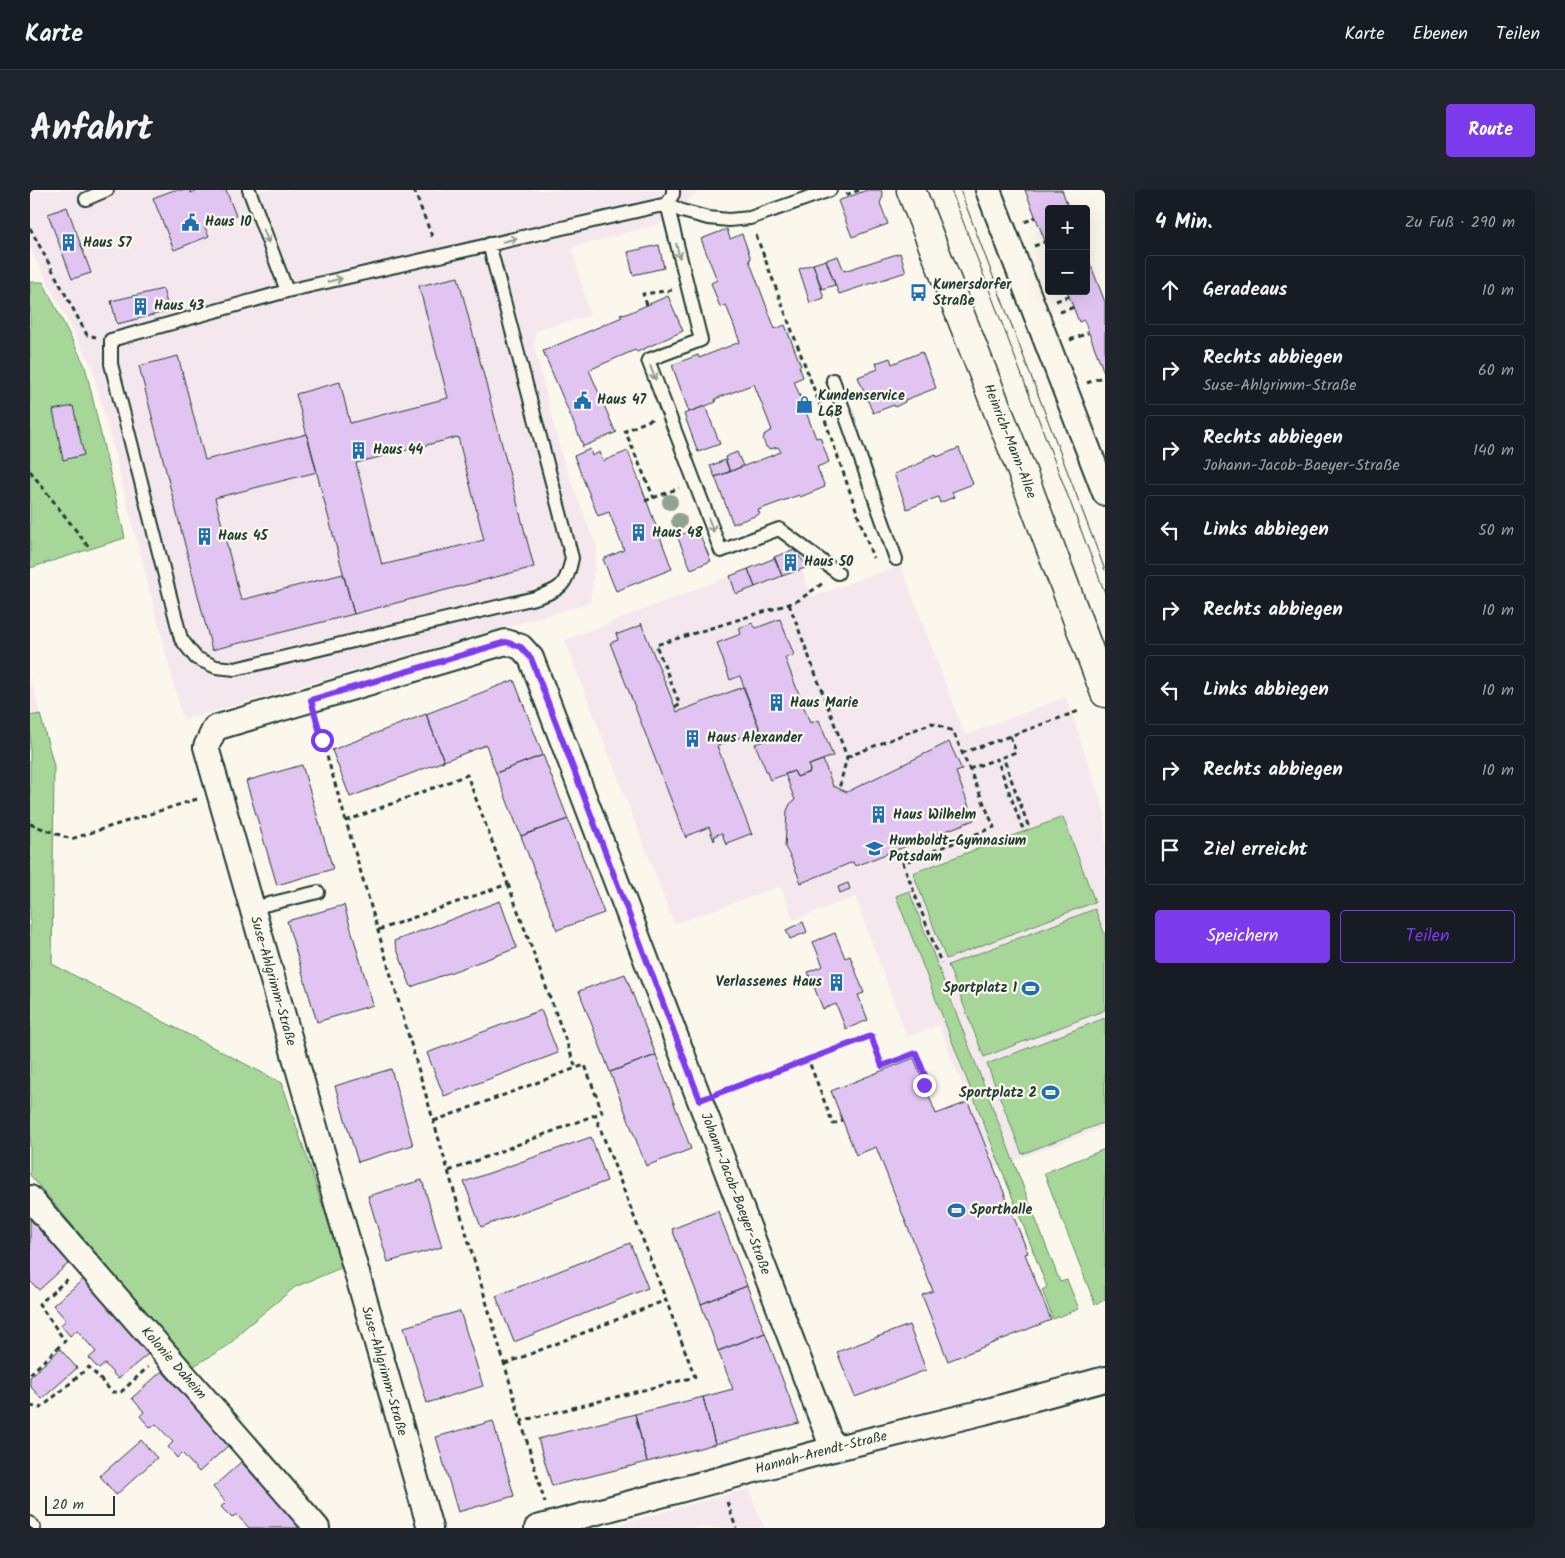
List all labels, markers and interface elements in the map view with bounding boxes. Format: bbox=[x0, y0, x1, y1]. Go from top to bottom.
text: Karte bbox=[25, 15, 83, 54]
text: Karte bbox=[1344, 20, 1385, 49]
text: Ebenen bbox=[1413, 20, 1468, 49]
text: Teilen bbox=[1496, 20, 1540, 49]
text: Anfahrt bbox=[30, 102, 153, 158]
button: Route bbox=[1446, 104, 1535, 157]
map controls bbox=[1045, 205, 1090, 295]
button: + bbox=[1045, 205, 1090, 250]
text: 4 Min. bbox=[1155, 206, 1212, 239]
text: Zu Fuß · 290 m bbox=[1405, 210, 1515, 235]
place label: Haus 10 bbox=[205, 211, 252, 233]
public building icon: Haus 10 bbox=[181, 212, 201, 232]
one-way arrow bbox=[262, 227, 271, 243]
place label: Haus 57 bbox=[83, 232, 132, 254]
building icon: Haus 57 bbox=[59, 233, 79, 253]
one-way arrow bbox=[502, 235, 518, 244]
one-way arrow bbox=[674, 243, 684, 259]
button: − bbox=[1045, 250, 1090, 295]
place label: Kunersdorfer Straße bbox=[933, 274, 1012, 312]
one-way arrow bbox=[326, 275, 342, 284]
text: Geradeaus bbox=[1203, 275, 1288, 305]
icon: ahead bbox=[1156, 276, 1184, 304]
text: 10 m bbox=[1482, 278, 1514, 303]
bus stop icon: Kunersdorfer Straße bbox=[909, 283, 929, 303]
place label: Haus 43 bbox=[154, 295, 205, 317]
building icon: Haus 43 bbox=[130, 296, 150, 316]
text: Rechts abbiegen bbox=[1203, 343, 1343, 373]
icon: right bbox=[1156, 356, 1184, 384]
text: 60 m bbox=[1478, 358, 1514, 383]
one-way arrow bbox=[649, 365, 659, 380]
text: Suse-Ahlgrimm-Straße bbox=[1203, 373, 1356, 398]
street label: Heinrich-Mann-Allee bbox=[977, 381, 1042, 502]
place label: Kundenservice LGB bbox=[818, 385, 905, 423]
place label: Haus 47 bbox=[597, 389, 647, 411]
public building icon: Haus 47 bbox=[573, 390, 593, 410]
shop icon: Kundenservice LGB bbox=[794, 394, 814, 414]
text: Rechts abbiegen bbox=[1203, 423, 1343, 453]
icon: right bbox=[1156, 436, 1184, 464]
text: 140 m bbox=[1473, 438, 1514, 463]
place label: Haus 44 bbox=[373, 439, 424, 461]
building icon: Haus 44 bbox=[349, 440, 369, 460]
text: Johann-Jacob-Baeyer-Straße bbox=[1203, 453, 1400, 478]
text: Links abbiegen bbox=[1203, 515, 1329, 545]
icon: left bbox=[1156, 516, 1184, 544]
one-way arrow bbox=[707, 517, 717, 532]
text: 50 m bbox=[1478, 518, 1514, 543]
place label: Haus 48 bbox=[652, 522, 704, 544]
building icon: Haus 48 bbox=[628, 523, 648, 543]
place label: Haus 45 bbox=[218, 525, 270, 547]
building icon: Haus 45 bbox=[194, 526, 214, 546]
place label: Haus 50 bbox=[804, 551, 854, 573]
building icon: Haus 50 bbox=[780, 552, 800, 572]
text: Rechts abbiegen bbox=[1203, 595, 1343, 625]
icon: right bbox=[1156, 596, 1184, 624]
text: 10 m bbox=[1482, 598, 1514, 623]
text: Links abbiegen bbox=[1203, 675, 1329, 705]
icon: left bbox=[1156, 676, 1184, 704]
text: 10 m bbox=[1482, 678, 1514, 703]
place label: Haus Marie bbox=[790, 692, 858, 714]
building icon: Haus Marie bbox=[766, 693, 786, 713]
place label: Haus Alexander bbox=[707, 727, 803, 749]
building icon: Haus Alexander bbox=[683, 728, 703, 748]
route start bbox=[311, 729, 334, 752]
text: Rechts abbiegen bbox=[1203, 755, 1343, 785]
icon: right bbox=[1156, 756, 1184, 784]
text: 10 m bbox=[1482, 758, 1514, 783]
place label: Haus Wilhelm bbox=[893, 804, 977, 826]
building icon: Haus Wilhelm bbox=[869, 805, 889, 825]
place label: Humboldt-Gymnasium Potsdam bbox=[889, 830, 1027, 868]
text: Ziel erreicht bbox=[1203, 835, 1308, 865]
icon: arrive bbox=[1156, 836, 1184, 864]
school or university icon: Humboldt-Gymnasium Potsdam bbox=[865, 839, 885, 859]
button: Speichern bbox=[1155, 910, 1330, 963]
button: Teilen bbox=[1340, 910, 1515, 963]
street label: Suse-Ahlgrimm-Straße bbox=[244, 913, 302, 1049]
place label: Verlassenes Haus bbox=[716, 971, 822, 993]
building icon: Verlassenes Haus bbox=[826, 972, 846, 992]
place label: Sportplatz 1 bbox=[943, 977, 1018, 999]
sports icon: Sportplatz 1 bbox=[1021, 978, 1041, 998]
route end bbox=[913, 1074, 936, 1097]
place label: Sportplatz 2 bbox=[959, 1082, 1037, 1104]
sports icon: Sportplatz 2 bbox=[1041, 1083, 1061, 1103]
street label: Johann-Jacob-Baeyer-Straße bbox=[695, 1109, 777, 1279]
place label: Sporthalle bbox=[970, 1199, 1032, 1221]
sports icon: Sporthalle bbox=[946, 1200, 966, 1220]
street label: Suse-Ahlgrimm-Straße bbox=[355, 1303, 413, 1439]
street label: Kolonie Daheim bbox=[136, 1322, 212, 1405]
street label: Hannah-Arendt-Straße bbox=[753, 1425, 890, 1480]
scale bar bbox=[45, 1493, 115, 1516]
text: 20 m bbox=[52, 1494, 84, 1516]

